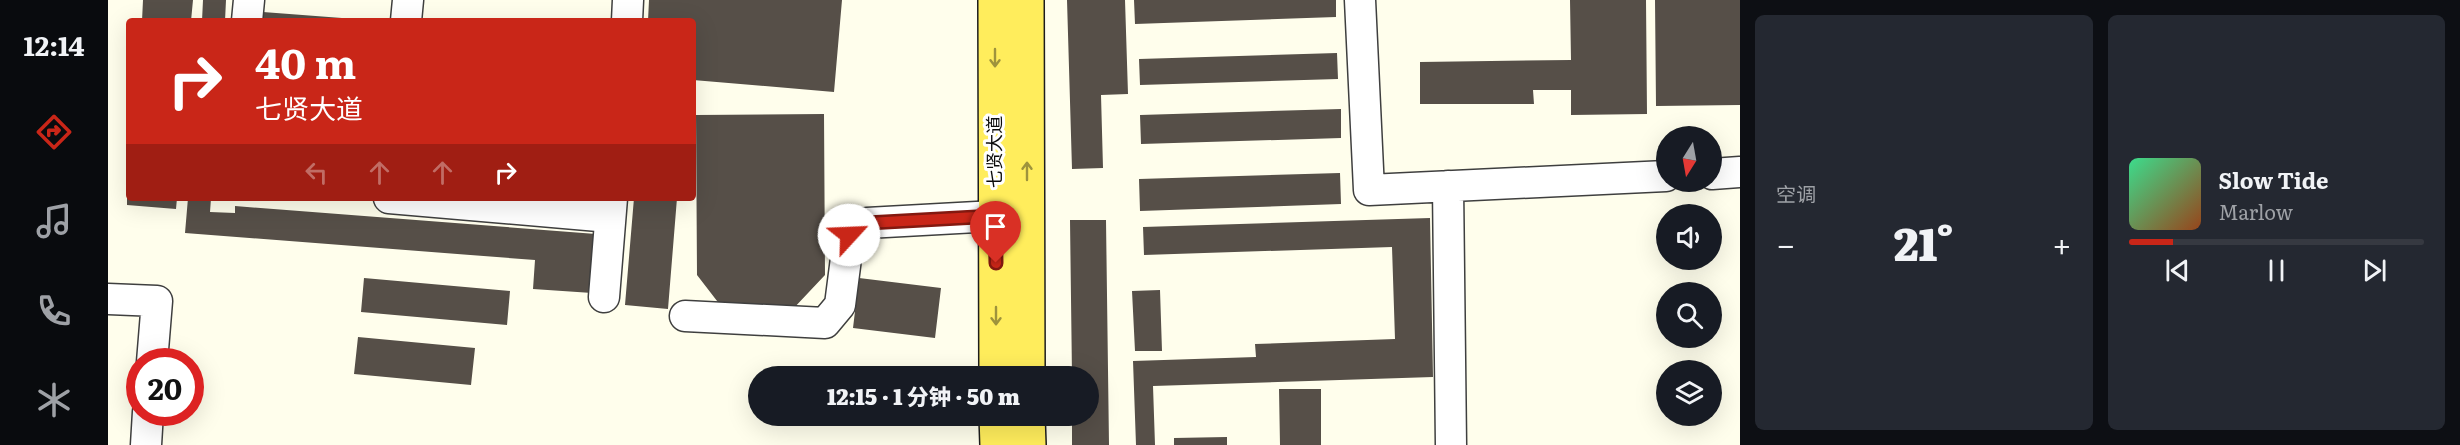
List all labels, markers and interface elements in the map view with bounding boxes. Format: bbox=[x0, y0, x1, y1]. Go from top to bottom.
text: 12:14 bbox=[23, 24, 85, 64]
text: 40 m bbox=[255, 30, 356, 92]
icon: right bbox=[156, 42, 234, 120]
one-way arrow bbox=[989, 48, 1001, 68]
text: 七贤大道 bbox=[255, 87, 363, 127]
icon: directions bbox=[33, 111, 75, 153]
street label: 七贤大道 bbox=[980, 116, 1007, 188]
north arrow bbox=[1656, 126, 1722, 192]
map controls bbox=[1656, 126, 1722, 426]
icon: left bbox=[300, 156, 333, 189]
icon: ahead bbox=[363, 156, 396, 189]
icon: ahead bbox=[426, 156, 459, 189]
icon: right bbox=[489, 156, 522, 189]
one-way arrow bbox=[1021, 162, 1033, 182]
text: Slow Tide bbox=[2219, 163, 2329, 196]
text: 空调 bbox=[1776, 178, 1816, 208]
text: Marlow bbox=[2219, 196, 2293, 226]
icon: music bbox=[33, 200, 75, 242]
pin bbox=[970, 201, 1021, 263]
position arrow bbox=[817, 203, 881, 267]
button: sound bbox=[1656, 204, 1722, 270]
text: 21° bbox=[1894, 208, 1954, 275]
icon: arrive bbox=[979, 210, 1012, 243]
text: − bbox=[1776, 218, 1795, 267]
text: + bbox=[2052, 218, 2072, 267]
icon: previous bbox=[2161, 254, 2194, 287]
icon: pause bbox=[2260, 254, 2293, 287]
icon: next bbox=[2358, 254, 2391, 287]
button: search bbox=[1656, 282, 1722, 348]
icon: phone bbox=[33, 290, 75, 332]
one-way arrow bbox=[990, 306, 1002, 326]
speed limit sign: 20 bbox=[126, 348, 204, 426]
button: layers bbox=[1656, 360, 1722, 426]
icon: climate bbox=[33, 379, 75, 421]
text: 12:15 · 1 分钟 · 50 m bbox=[827, 379, 1020, 412]

